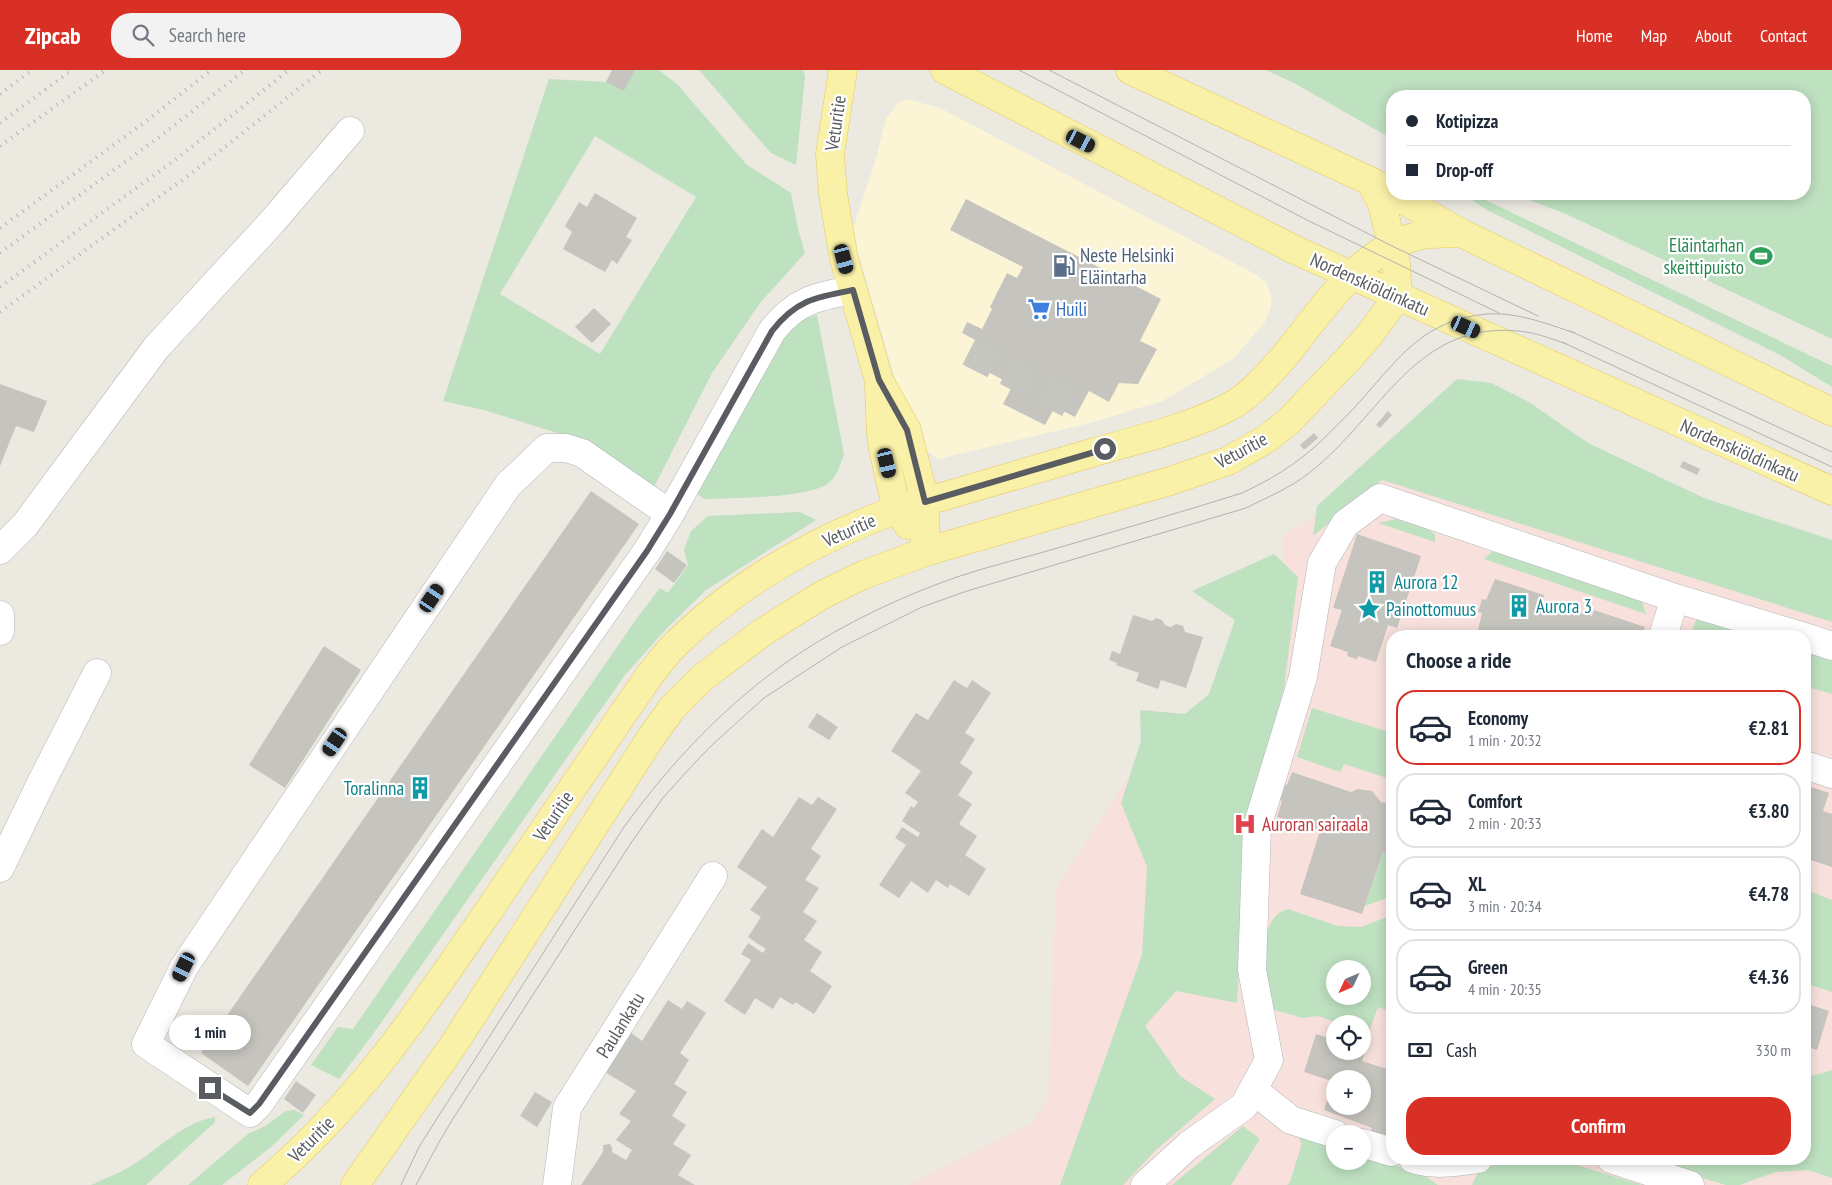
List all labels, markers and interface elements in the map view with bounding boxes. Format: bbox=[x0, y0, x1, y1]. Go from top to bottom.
search box bbox=[111, 13, 461, 58]
text: Zipcab bbox=[25, 20, 81, 51]
icon: search bbox=[129, 21, 157, 49]
text: Search here bbox=[169, 23, 246, 47]
text: Home bbox=[1576, 24, 1613, 47]
text: Map bbox=[1641, 24, 1667, 47]
text: About bbox=[1695, 24, 1732, 47]
text: Contact bbox=[1760, 24, 1807, 47]
street label: Veturitie bbox=[819, 94, 851, 153]
text: Kotipizza bbox=[1436, 109, 1498, 133]
car bbox=[1064, 128, 1097, 154]
text: Drop-off bbox=[1436, 158, 1493, 182]
place label: Eläintarhan skeittipuisto bbox=[1664, 233, 1744, 279]
car bbox=[832, 243, 855, 275]
place label: Neste Helsinki Eläintarha bbox=[1080, 243, 1174, 289]
sports icon: Eläintarhan skeittipuisto bbox=[1748, 243, 1774, 269]
street label: Nordenskiöldinkatu bbox=[1307, 247, 1433, 321]
fuel station icon: Neste Helsinki Eläintarha bbox=[1051, 253, 1077, 279]
supermarket icon: Huili bbox=[1026, 296, 1052, 322]
place label: Huili bbox=[1056, 297, 1087, 321]
car bbox=[1449, 314, 1482, 340]
street label: Nordenskiöldinkatu bbox=[1677, 413, 1803, 487]
street label: Veturitie bbox=[1210, 426, 1271, 474]
route start bbox=[1094, 438, 1116, 460]
car bbox=[876, 447, 897, 479]
street label: Veturitie bbox=[818, 508, 879, 553]
building icon: Aurora 12 bbox=[1364, 569, 1390, 595]
place label: Aurora 12 bbox=[1394, 570, 1459, 594]
car bbox=[417, 581, 446, 615]
building icon: Aurora 3 bbox=[1506, 593, 1532, 619]
place label: Aurora 3 bbox=[1536, 594, 1592, 618]
place icon: Painottomuus bbox=[1356, 596, 1382, 622]
place label: Painottomuus bbox=[1386, 597, 1476, 621]
text: Choose a ride bbox=[1406, 646, 1511, 674]
icon: car bbox=[1408, 705, 1453, 750]
text: Economy bbox=[1468, 706, 1528, 730]
text: €2.81 bbox=[1749, 716, 1789, 740]
car bbox=[320, 725, 349, 759]
text: 1 min · 20:32 bbox=[1468, 730, 1542, 750]
building icon: Toralinna bbox=[407, 775, 433, 801]
place label: Toralinna bbox=[344, 776, 404, 800]
street label: Veturitie bbox=[527, 786, 579, 847]
icon: car bbox=[1408, 788, 1453, 833]
text: Comfort bbox=[1468, 789, 1522, 813]
text: €3.80 bbox=[1749, 799, 1789, 823]
hospital icon: Auroran sairaala bbox=[1232, 811, 1258, 837]
place label: Auroran sairaala bbox=[1262, 812, 1368, 836]
text: 2 min · 20:33 bbox=[1468, 813, 1542, 833]
icon: car bbox=[1408, 871, 1453, 916]
text: XL bbox=[1468, 872, 1486, 896]
text: €4.78 bbox=[1749, 882, 1789, 906]
text: 3 min · 20:34 bbox=[1468, 896, 1542, 916]
car bbox=[170, 950, 197, 984]
icon: car bbox=[1408, 954, 1453, 999]
text: Green bbox=[1468, 955, 1508, 979]
north arrow bbox=[1326, 960, 1371, 1005]
map controls bbox=[1326, 960, 1371, 1170]
text: €4.36 bbox=[1749, 965, 1789, 989]
text: 4 min · 20:35 bbox=[1468, 979, 1542, 999]
street label: Paulankatu bbox=[591, 988, 649, 1062]
button: locate bbox=[1326, 1015, 1371, 1060]
callout: 1 min bbox=[169, 1016, 251, 1050]
text: 1 min bbox=[194, 1022, 226, 1042]
icon: cash bbox=[1406, 1036, 1434, 1064]
text: Cash bbox=[1446, 1038, 1477, 1062]
text: 330 m bbox=[1756, 1040, 1791, 1060]
button: + bbox=[1326, 1070, 1371, 1115]
route end bbox=[199, 1077, 221, 1099]
button: Confirm bbox=[1406, 1097, 1791, 1155]
street label: Veturitie bbox=[282, 1111, 339, 1168]
button: − bbox=[1326, 1125, 1371, 1170]

